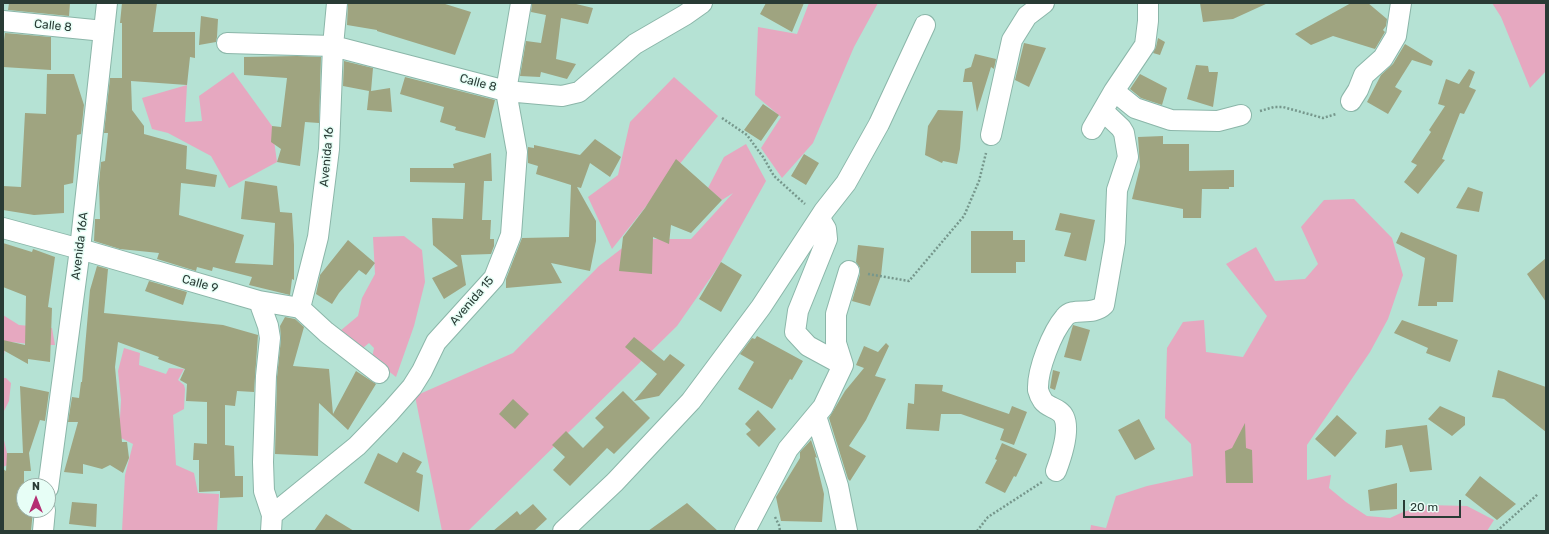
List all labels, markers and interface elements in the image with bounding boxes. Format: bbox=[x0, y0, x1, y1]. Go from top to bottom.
street label: Calle 8 bbox=[33, 17, 73, 35]
street label: Calle 8 bbox=[458, 71, 498, 95]
street label: Avenida 16 bbox=[317, 126, 337, 188]
street label: Avenida 16A bbox=[69, 211, 91, 281]
street label: Calle 9 bbox=[180, 272, 220, 296]
street label: Avenida 15 bbox=[447, 274, 497, 328]
north arrow bbox=[16, 478, 56, 518]
text: N bbox=[32, 480, 40, 493]
scale bar bbox=[1405, 492, 1463, 518]
text: 20 m bbox=[1410, 500, 1438, 514]

